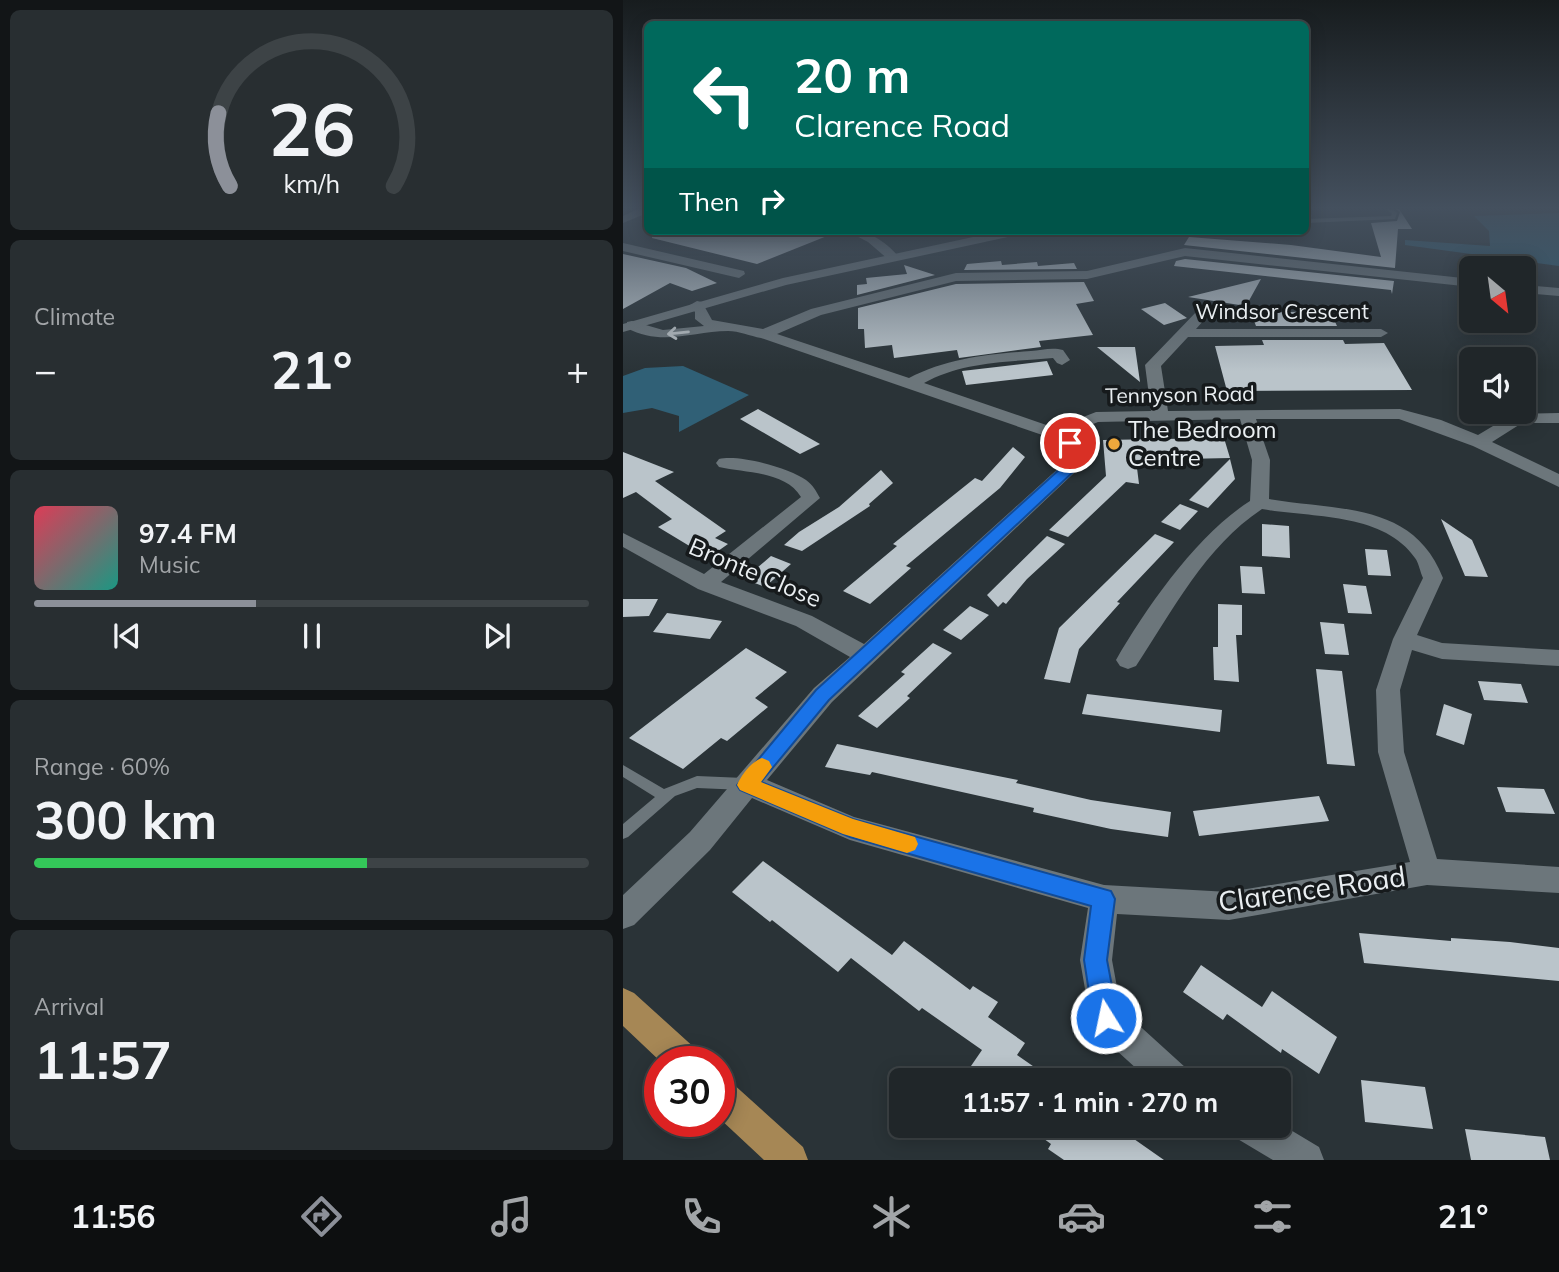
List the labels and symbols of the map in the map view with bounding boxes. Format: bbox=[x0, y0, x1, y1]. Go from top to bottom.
north arrow bbox=[1459, 256, 1537, 332]
street label: Windsor Crescent bbox=[1195, 298, 1369, 324]
one-way arrow bbox=[667, 326, 689, 339]
street label: Tennyson Road bbox=[1105, 380, 1255, 408]
pin bbox=[1040, 413, 1100, 473]
place label: The Bedroom Centre bbox=[1128, 414, 1277, 472]
marker: The Bedroom Centre bbox=[1106, 436, 1122, 452]
street label: Bronte Close bbox=[685, 531, 826, 613]
street label: Clarence Road bbox=[1216, 858, 1408, 919]
position arrow bbox=[1069, 981, 1143, 1055]
speed limit sign: 30 bbox=[644, 1046, 735, 1137]

